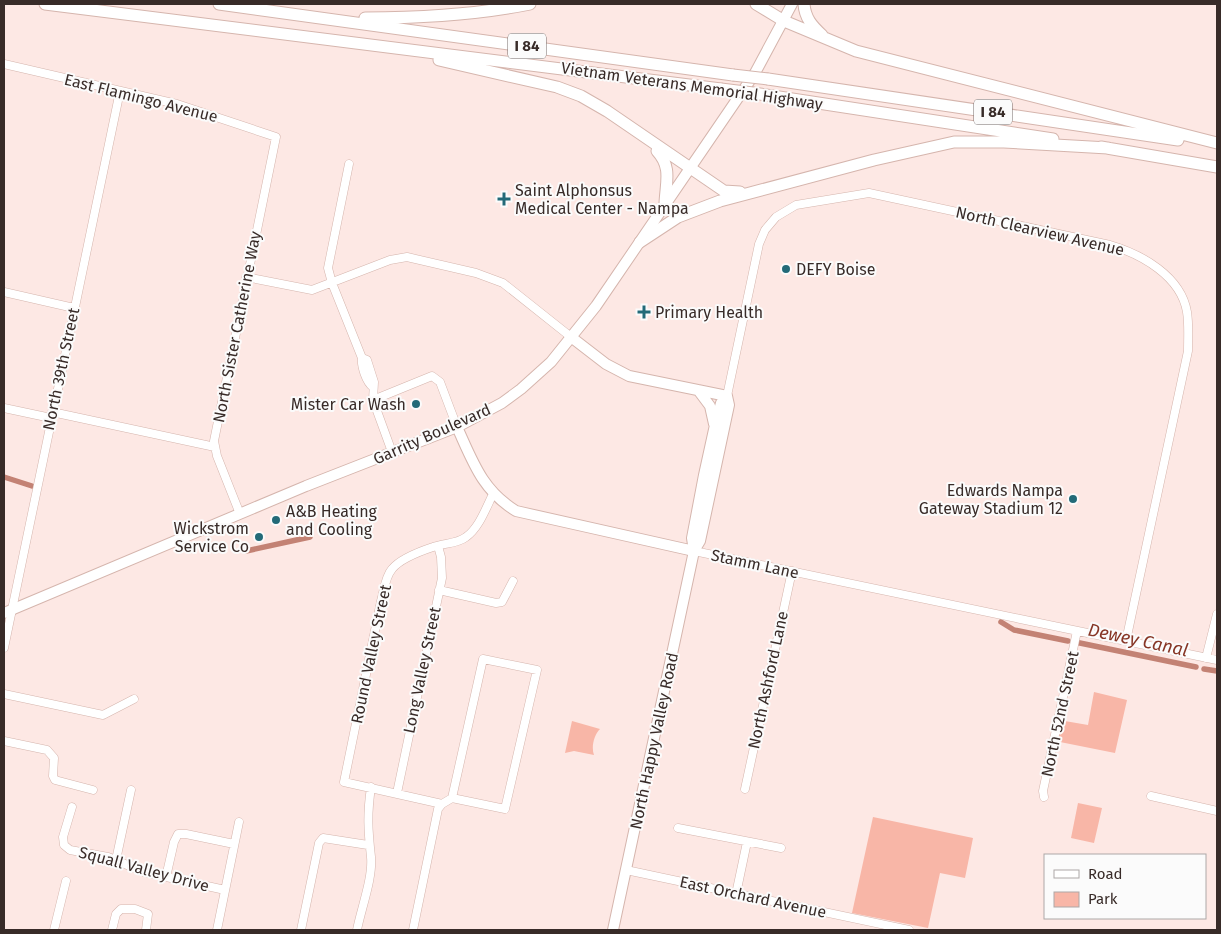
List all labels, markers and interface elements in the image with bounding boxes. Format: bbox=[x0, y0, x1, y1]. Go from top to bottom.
road number: I 84 bbox=[508, 34, 546, 58]
street label: Vietnam Veterans Memorial Highway bbox=[560, 58, 824, 114]
street label: East Flamingo Avenue bbox=[62, 70, 220, 126]
road number: I 84 bbox=[974, 100, 1012, 124]
place label: Saint Alphonsus Medical Center - Nampa bbox=[515, 181, 689, 218]
marker: Saint Alphonsus Medical Center - Nampa bbox=[497, 192, 511, 206]
street label: North Clearview Avenue bbox=[954, 202, 1126, 260]
street label: North Sister Catherine Way bbox=[209, 230, 265, 424]
place label: DEFY Boise bbox=[796, 260, 875, 279]
marker: DEFY Boise bbox=[780, 263, 792, 275]
place label: Primary Health bbox=[655, 303, 763, 322]
marker: Primary Health bbox=[637, 305, 651, 319]
street label: North 39th Street bbox=[39, 306, 83, 432]
place label: Mister Car Wash bbox=[291, 395, 406, 414]
marker: Mister Car Wash bbox=[410, 398, 422, 410]
street label: Garrity Boulevard bbox=[370, 400, 494, 468]
place label: Edwards Nampa Gateway Stadium 12 bbox=[919, 481, 1063, 518]
marker: Edwards Nampa Gateway Stadium 12 bbox=[1067, 493, 1079, 505]
place label: A&B Heating and Cooling bbox=[286, 502, 378, 539]
marker: A&B Heating and Cooling bbox=[270, 514, 282, 526]
place label: Wickstrom Service Co bbox=[174, 519, 249, 556]
marker: Wickstrom Service Co bbox=[253, 531, 265, 543]
street label: Stamm Lane bbox=[709, 545, 801, 583]
street label: Round Valley Street bbox=[347, 583, 395, 725]
street label: Long Valley Street bbox=[399, 605, 445, 735]
street label: North Ashford Lane bbox=[744, 609, 792, 751]
water label: Dewey Canal bbox=[1086, 619, 1190, 661]
street label: North 52nd Street bbox=[1037, 649, 1083, 779]
street label: North Happy Valley Road bbox=[626, 651, 682, 831]
street label: Squall Valley Drive bbox=[77, 842, 211, 896]
legend bbox=[1044, 854, 1206, 919]
text: Road bbox=[1088, 865, 1123, 883]
street label: East Orchard Avenue bbox=[678, 872, 828, 922]
text: Park bbox=[1088, 890, 1118, 908]

